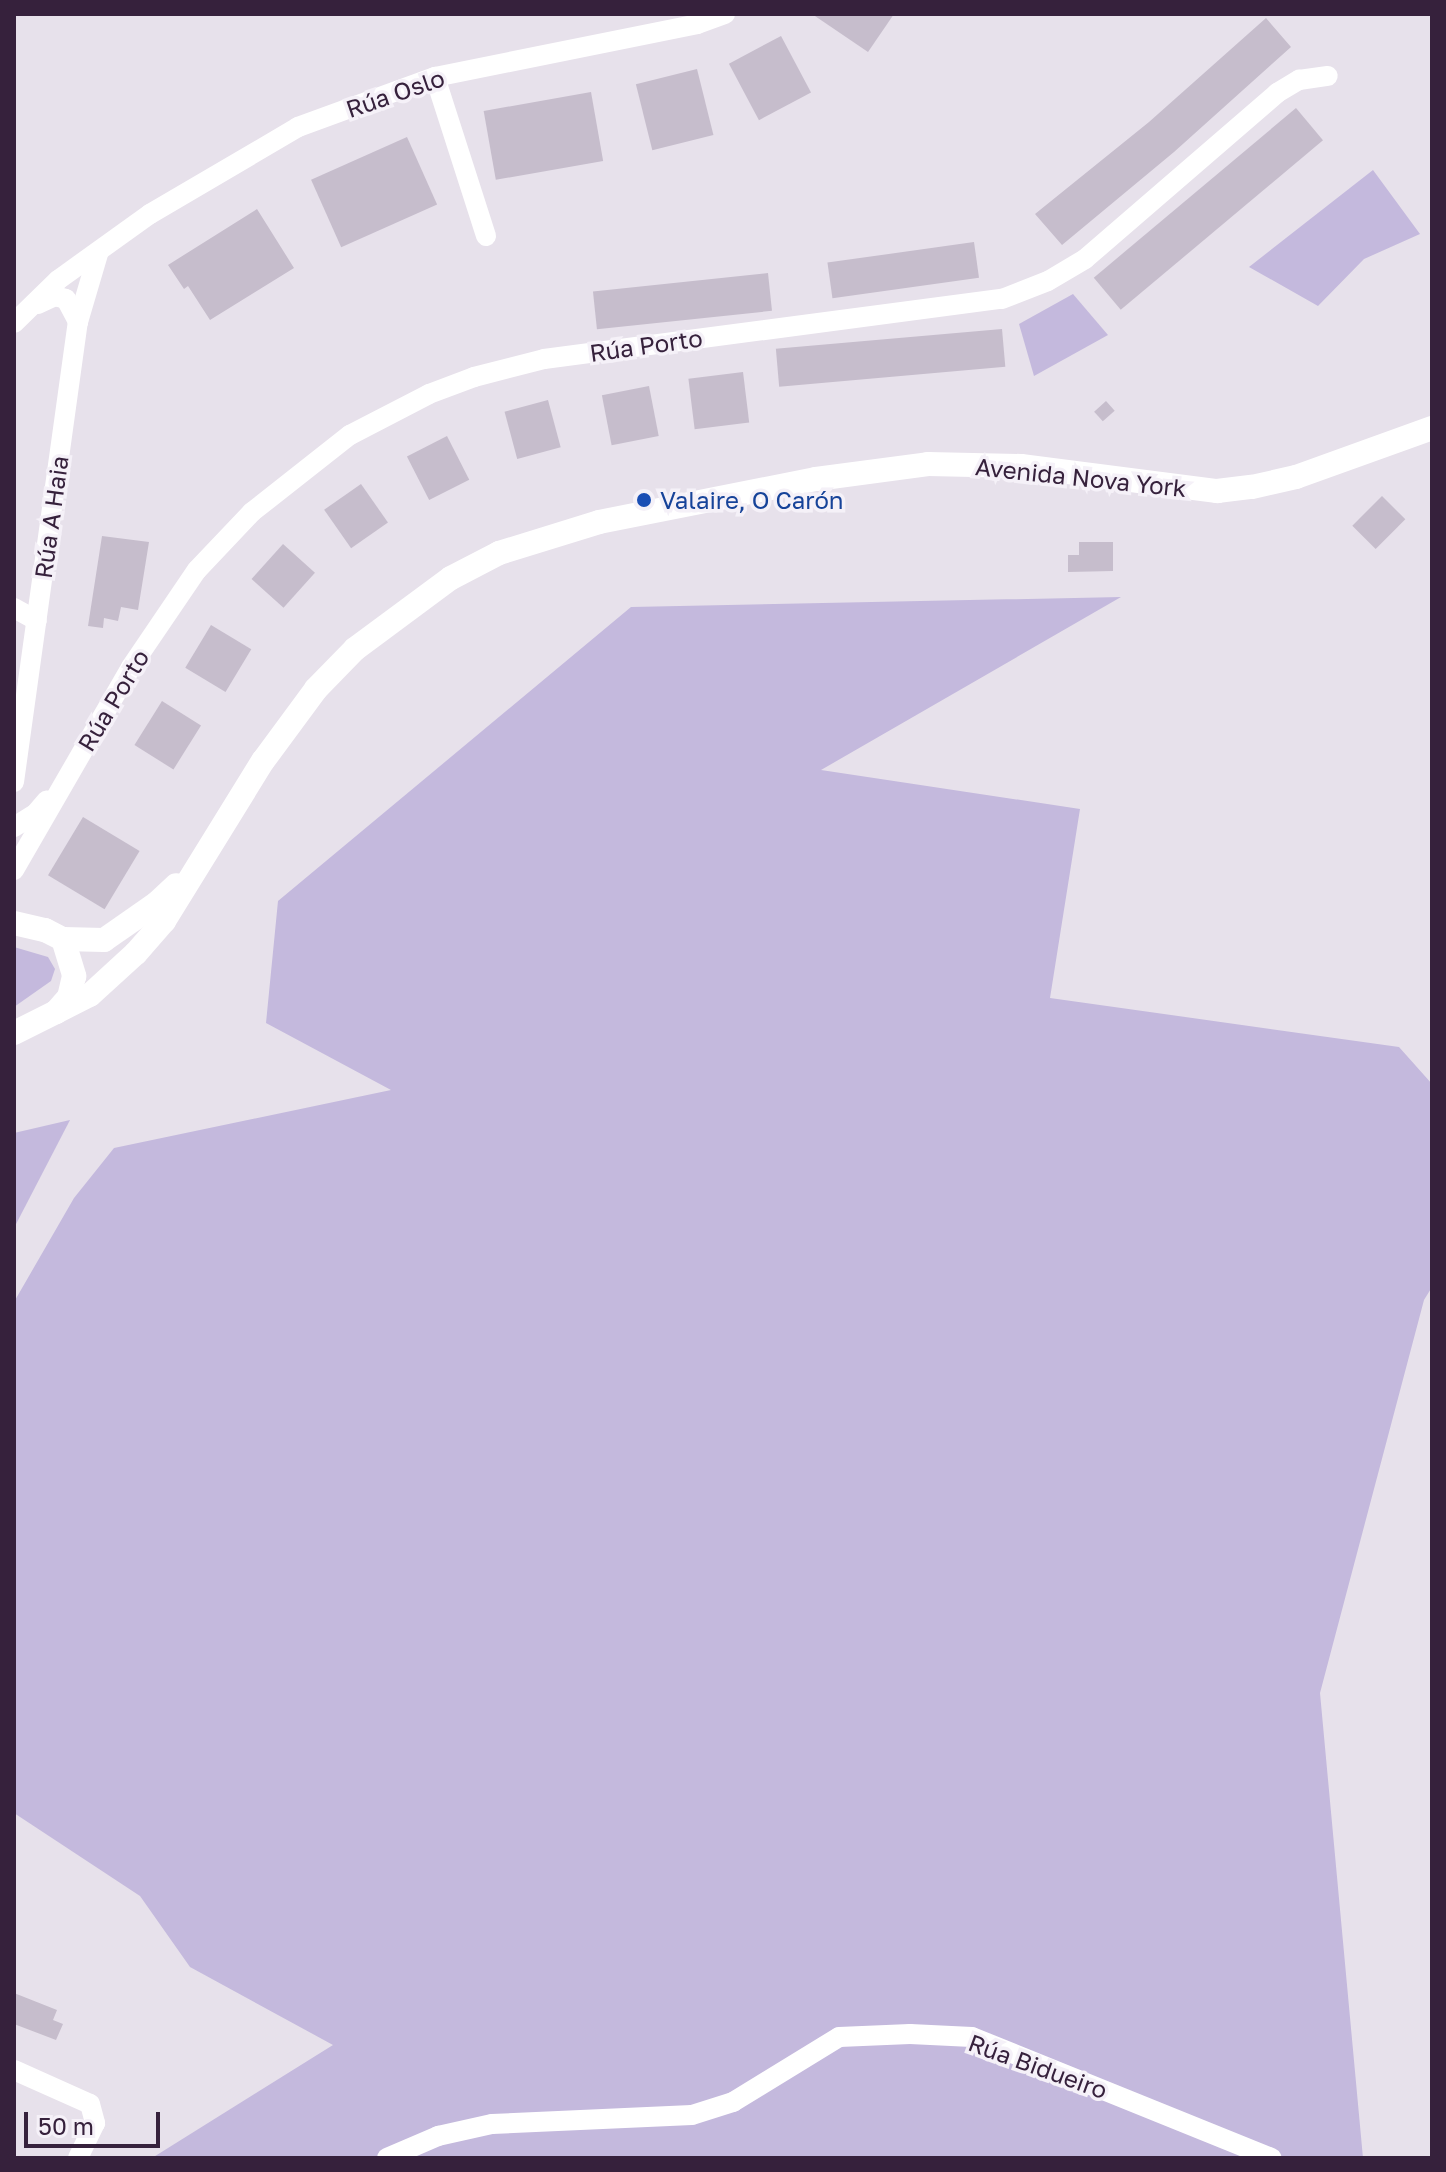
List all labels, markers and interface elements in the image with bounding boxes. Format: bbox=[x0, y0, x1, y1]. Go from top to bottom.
street label: Rúa Oslo bbox=[342, 63, 448, 123]
street label: Rúa Porto bbox=[588, 323, 704, 367]
street label: Avenida Nova York bbox=[974, 452, 1188, 502]
street label: Rúa A Haia bbox=[28, 454, 74, 580]
place label: Valaire, O Carón bbox=[660, 486, 844, 514]
marker: Valaire, O Carón bbox=[635, 491, 653, 509]
street label: Rúa Porto bbox=[71, 644, 155, 756]
street label: Rúa Bidueiro bbox=[965, 2028, 1111, 2104]
scale bar bbox=[28, 2096, 164, 2146]
text: 50 m bbox=[38, 2111, 94, 2140]

